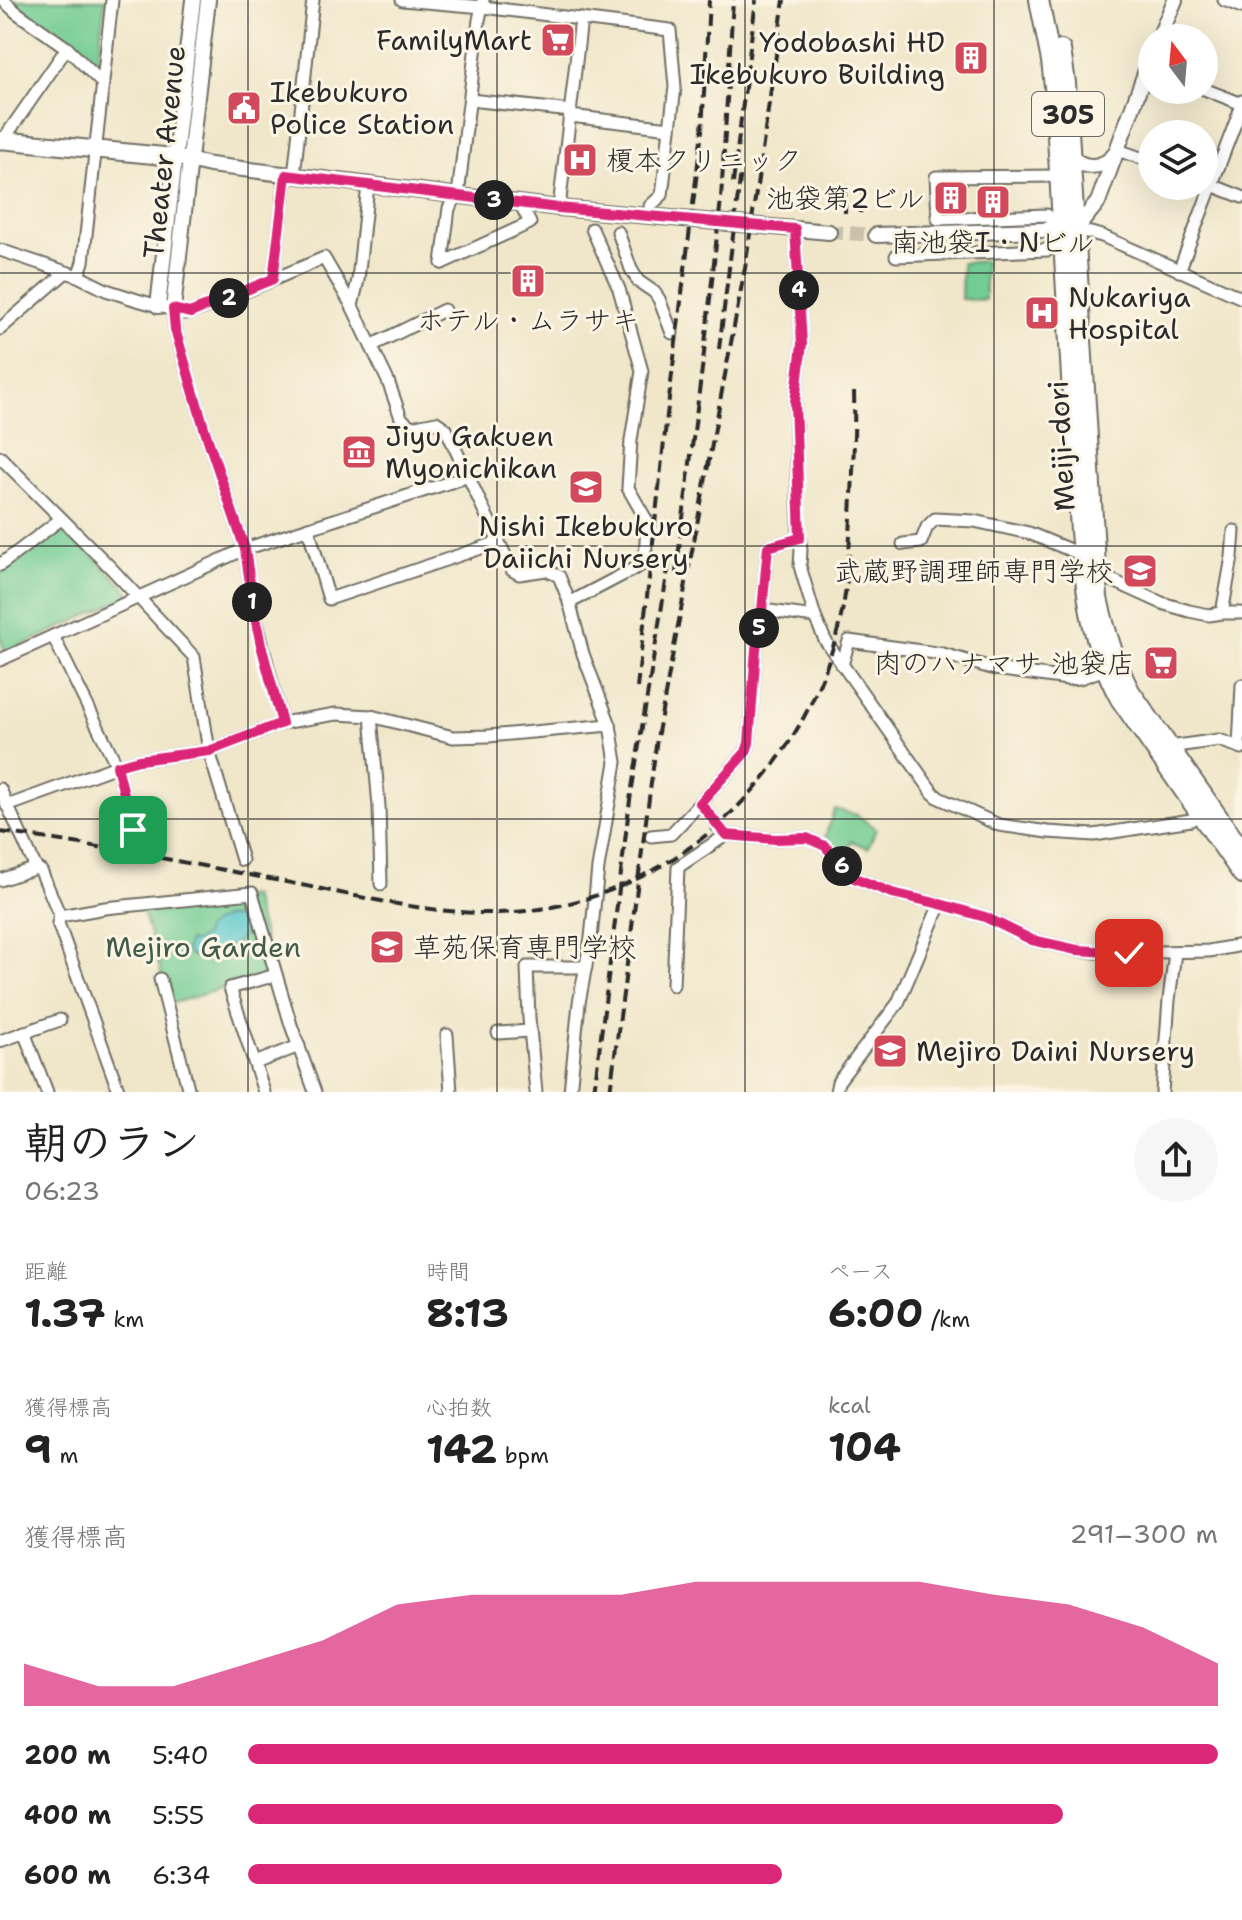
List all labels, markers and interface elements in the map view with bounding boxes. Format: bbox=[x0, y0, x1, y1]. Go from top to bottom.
place label: FamilyMart bbox=[376, 21, 532, 59]
supermarket icon: FamilyMart bbox=[539, 21, 577, 59]
place label: Yodobashi HD Ikebukuro Building bbox=[690, 23, 945, 93]
north arrow bbox=[1138, 24, 1218, 104]
map controls bbox=[1138, 24, 1218, 200]
building icon: Yodobashi HD Ikebukuro Building bbox=[952, 39, 990, 77]
street label: Theater Avenue bbox=[134, 44, 194, 260]
place label: Ikebukuro Police Station bbox=[270, 73, 454, 143]
public building icon: Ikebukuro Police Station bbox=[225, 89, 263, 127]
road number: 305 bbox=[1032, 92, 1104, 136]
button: layers bbox=[1138, 120, 1218, 200]
hospital icon: 榎本クリニック bbox=[561, 141, 599, 179]
place label: 榎本クリニック bbox=[606, 141, 802, 179]
place label: 池袋第2ビル bbox=[766, 179, 925, 217]
building icon: 池袋第2ビル bbox=[932, 179, 970, 217]
pin: 3 bbox=[474, 180, 514, 220]
building icon: 南池袋I・Nビル bbox=[974, 183, 1012, 221]
text: 3 bbox=[486, 185, 502, 214]
place label: 南池袋I・Nビル bbox=[891, 223, 1095, 261]
building icon: ホテル・ムラサキ bbox=[509, 262, 547, 300]
pin: 4 bbox=[779, 270, 819, 310]
text: 4 bbox=[791, 275, 807, 304]
pin: 2 bbox=[209, 278, 249, 318]
place label: Nukariya Hospital bbox=[1068, 278, 1191, 348]
text: 2 bbox=[221, 283, 237, 312]
hospital icon: Nukariya Hospital bbox=[1023, 294, 1061, 332]
place label: ホテル・ムラサキ bbox=[417, 301, 639, 339]
street label: Meiji-dori bbox=[1039, 380, 1083, 512]
place label: Jiyu Gakuen Myonichikan bbox=[385, 417, 557, 487]
museum icon: Jiyu Gakuen Myonichikan bbox=[340, 433, 378, 471]
school or university icon: Nishi Ikebukuro Daiichi Nursery bbox=[567, 468, 605, 506]
place label: Nishi Ikebukuro Daiichi Nursery bbox=[478, 507, 694, 577]
place label: 武蔵野調理師専門学校 bbox=[834, 552, 1114, 590]
school or university icon: 武蔵野調理師専門学校 bbox=[1121, 552, 1159, 590]
pin: 1 bbox=[232, 582, 272, 622]
text: 1 bbox=[247, 587, 257, 616]
pin: 5 bbox=[739, 608, 779, 648]
text: 5 bbox=[752, 613, 766, 642]
place label: 肉のハナマサ 池袋店 bbox=[873, 644, 1135, 682]
supermarket icon: 肉のハナマサ 池袋店 bbox=[1142, 644, 1180, 682]
pin bbox=[99, 796, 167, 864]
icon: arrive bbox=[111, 808, 155, 852]
pin: 6 bbox=[822, 846, 862, 886]
text: 6 bbox=[834, 851, 850, 880]
pin bbox=[1095, 919, 1163, 987]
park label: Mejiro Garden bbox=[105, 928, 301, 966]
school or university icon: 草苑保育専門学校 bbox=[368, 928, 406, 966]
place label: 草苑保育専門学校 bbox=[413, 928, 637, 966]
icon: check bbox=[1107, 931, 1151, 975]
school or university icon: Mejiro Daini Nursery bbox=[871, 1032, 909, 1070]
place label: Mejiro Daini Nursery bbox=[916, 1032, 1195, 1070]
text: 朝のラン bbox=[24, 1113, 200, 1172]
button: share bbox=[1134, 1118, 1218, 1202]
text: 06:23 bbox=[24, 1173, 100, 1208]
text: 距離 bbox=[24, 1257, 68, 1286]
text: 時間 bbox=[426, 1257, 470, 1286]
text: ペース bbox=[828, 1257, 893, 1286]
text: 1.37 bbox=[24, 1286, 106, 1340]
text: 8:13 bbox=[426, 1286, 509, 1340]
text: 6:00 bbox=[828, 1286, 923, 1340]
text: km bbox=[106, 1305, 144, 1334]
text: /km bbox=[923, 1305, 970, 1334]
text: kcal bbox=[828, 1391, 871, 1420]
text: 獲得標高 bbox=[24, 1393, 112, 1422]
text: 心拍数 bbox=[426, 1393, 492, 1422]
text: 104 bbox=[828, 1420, 901, 1474]
text: 9 bbox=[24, 1422, 52, 1476]
text: 142 bbox=[426, 1422, 497, 1476]
text: m bbox=[52, 1441, 78, 1470]
text: bpm bbox=[497, 1441, 549, 1470]
text: 291–300 m bbox=[1070, 1516, 1218, 1551]
text: 獲得標高 bbox=[24, 1519, 128, 1554]
text: 200 m bbox=[24, 1737, 111, 1772]
text: 5:40 bbox=[152, 1737, 209, 1772]
text: 400 m bbox=[24, 1797, 111, 1832]
text: 5:55 bbox=[152, 1797, 205, 1832]
text: 600 m bbox=[24, 1857, 111, 1892]
text: 6:34 bbox=[152, 1857, 210, 1892]

